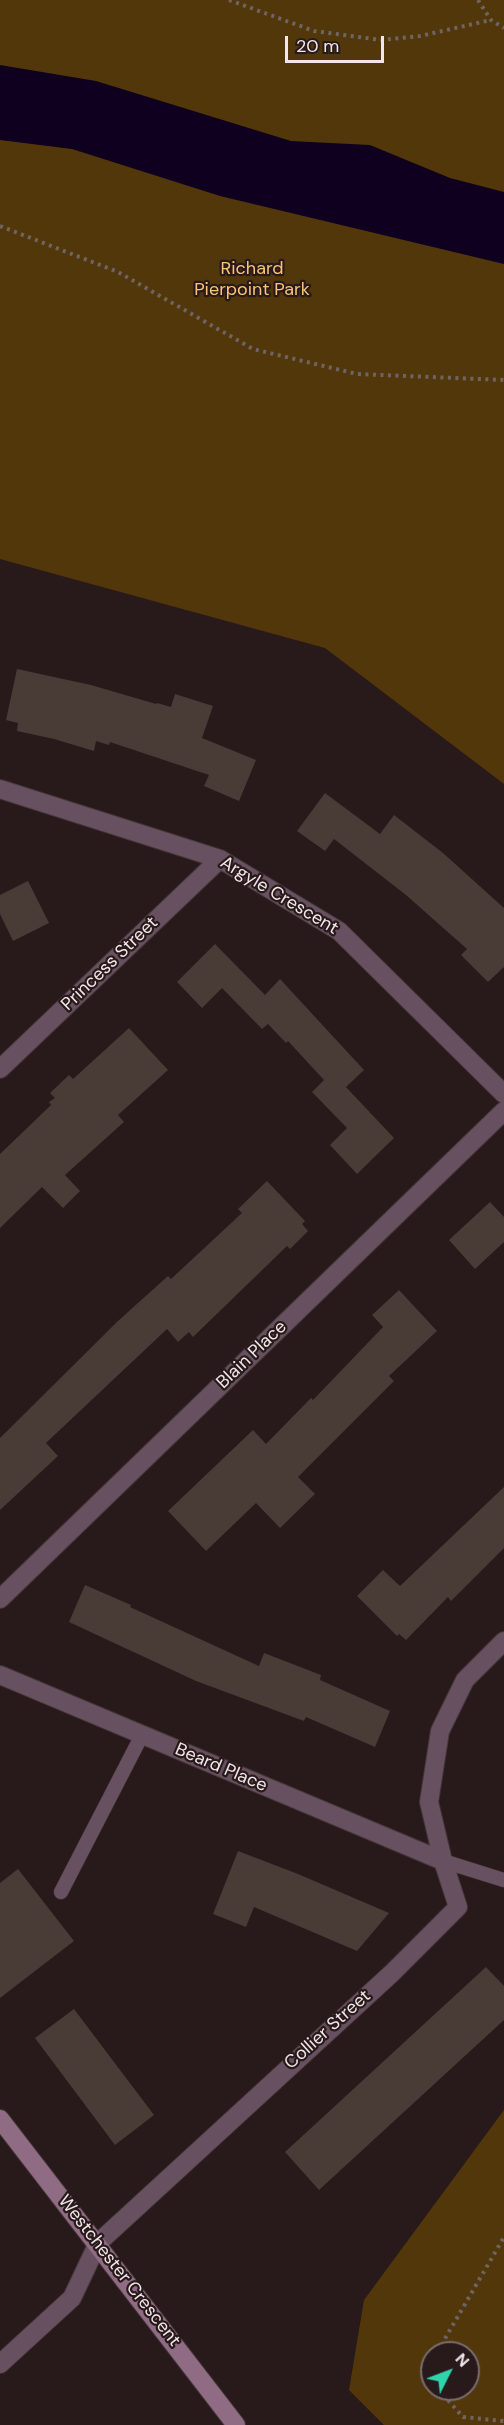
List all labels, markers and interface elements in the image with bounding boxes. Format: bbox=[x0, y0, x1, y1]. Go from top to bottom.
scale bar bbox=[288, 24, 387, 62]
text: 20 m bbox=[296, 34, 339, 58]
park label: Richard Pierpoint Park bbox=[194, 258, 310, 300]
street label: Argyle Crescent bbox=[216, 852, 342, 940]
street label: Princess Street bbox=[57, 912, 163, 1016]
street label: Blain Place bbox=[213, 1316, 291, 1394]
street label: Beard Place bbox=[172, 1739, 270, 1797]
street label: Collier Street bbox=[280, 1986, 376, 2074]
street label: Westchester Crescent bbox=[53, 2191, 185, 2351]
north arrow bbox=[420, 2341, 480, 2401]
text: N bbox=[451, 2349, 474, 2371]

